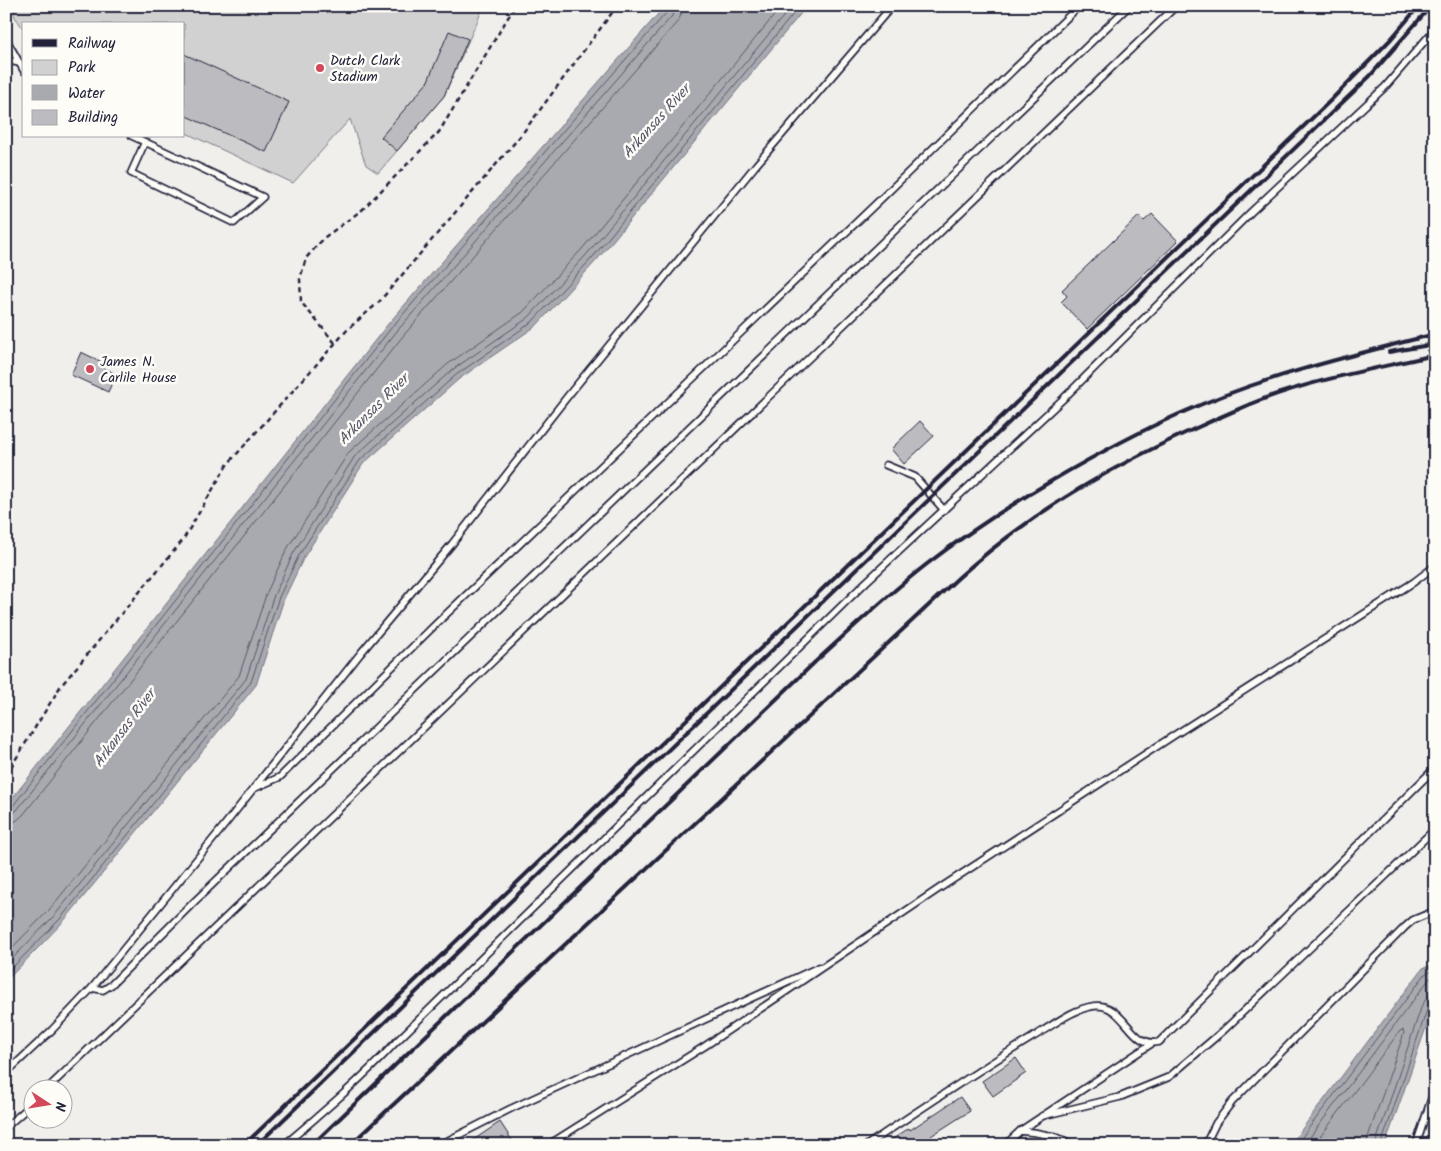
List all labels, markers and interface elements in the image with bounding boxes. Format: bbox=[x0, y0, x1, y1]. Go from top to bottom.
legend bbox=[22, 22, 185, 138]
text: Railway bbox=[68, 32, 116, 56]
place label: Dutch Clark Stadium bbox=[330, 50, 401, 88]
text: Park bbox=[68, 56, 96, 80]
marker: Dutch Clark Stadium bbox=[314, 62, 326, 74]
water label: Arkansas River bbox=[617, 77, 699, 164]
text: Water bbox=[68, 82, 105, 106]
text: Building bbox=[68, 106, 118, 130]
place label: James N. Carlile House bbox=[100, 351, 177, 389]
marker: James N. Carlile House bbox=[84, 363, 96, 375]
water label: Arkansas River bbox=[333, 366, 417, 451]
water label: Arkansas River bbox=[87, 682, 164, 773]
north arrow bbox=[22, 1078, 72, 1128]
text: N bbox=[48, 1100, 71, 1113]

